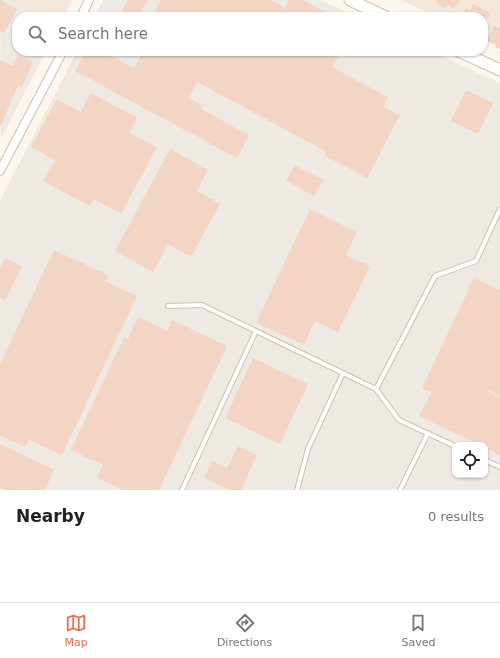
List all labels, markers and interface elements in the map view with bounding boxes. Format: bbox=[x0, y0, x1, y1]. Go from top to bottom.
search box bbox=[12, 12, 488, 56]
icon: search bbox=[26, 23, 48, 45]
text: Search here bbox=[58, 25, 148, 43]
map controls bbox=[452, 442, 488, 478]
button: locate bbox=[452, 442, 488, 478]
text: Nearby bbox=[16, 506, 85, 526]
text: 0 results bbox=[428, 509, 484, 524]
tab: Map bbox=[65, 612, 88, 649]
tab: Directions bbox=[217, 612, 272, 649]
tab: Saved bbox=[401, 612, 435, 649]

